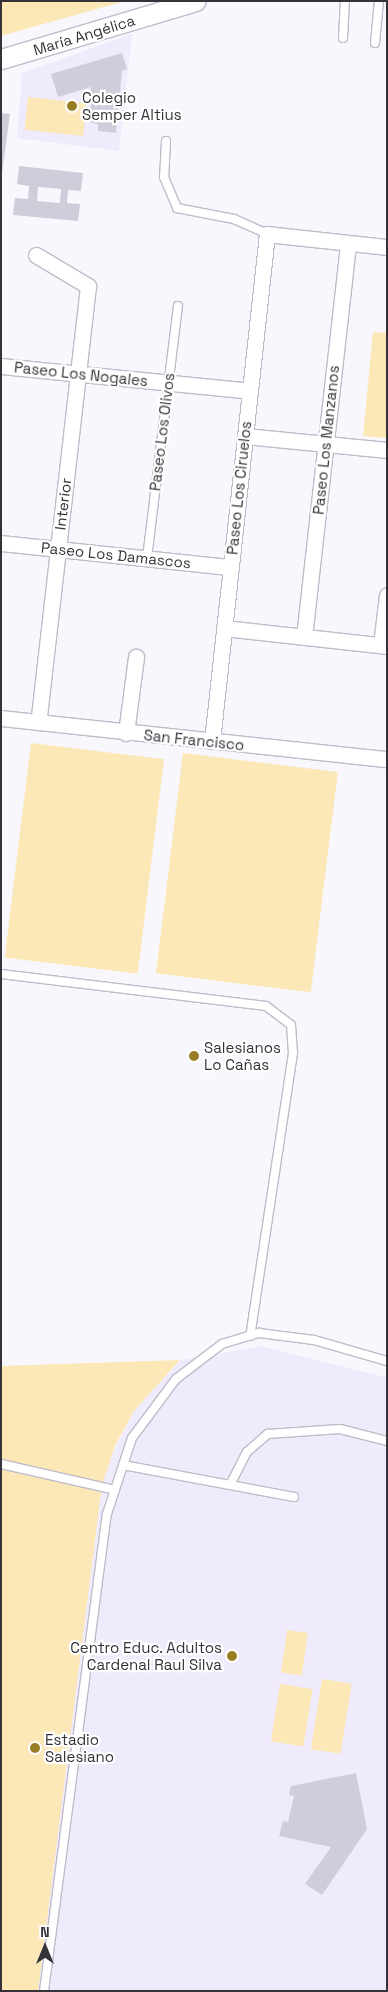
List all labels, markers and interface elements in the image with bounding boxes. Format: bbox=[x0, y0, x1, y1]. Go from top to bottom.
street label: María Angélica bbox=[31, 11, 137, 59]
place label: Colegio Semper Altius bbox=[82, 88, 182, 123]
marker: Colegio Semper Altius bbox=[66, 100, 78, 112]
street label: Paseo Los Nogales bbox=[13, 358, 149, 390]
street label: Paseo Los Manzanos bbox=[309, 364, 343, 516]
street label: Paseo Los Olivos bbox=[146, 372, 178, 492]
street label: Paseo Los Ciruelos bbox=[223, 420, 255, 556]
street label: Interior bbox=[51, 477, 75, 531]
street label: Paseo Los Damascos bbox=[40, 538, 192, 572]
street label: San Francisco bbox=[143, 726, 245, 754]
place label: Salesianos Lo Cañas bbox=[204, 1038, 281, 1073]
marker: Salesianos Lo Cañas bbox=[188, 1050, 200, 1062]
place label: Centro Educ. Adultos Cardenal Raul Silva bbox=[70, 1638, 222, 1673]
marker: Centro Educ. Adultos Cardenal Raul Silva bbox=[226, 1650, 238, 1662]
place label: Estadio Salesiano bbox=[45, 1730, 114, 1765]
marker: Estadio Salesiano bbox=[29, 1742, 41, 1754]
north arrow bbox=[20, 1922, 70, 1972]
text: N bbox=[40, 1923, 50, 1941]

